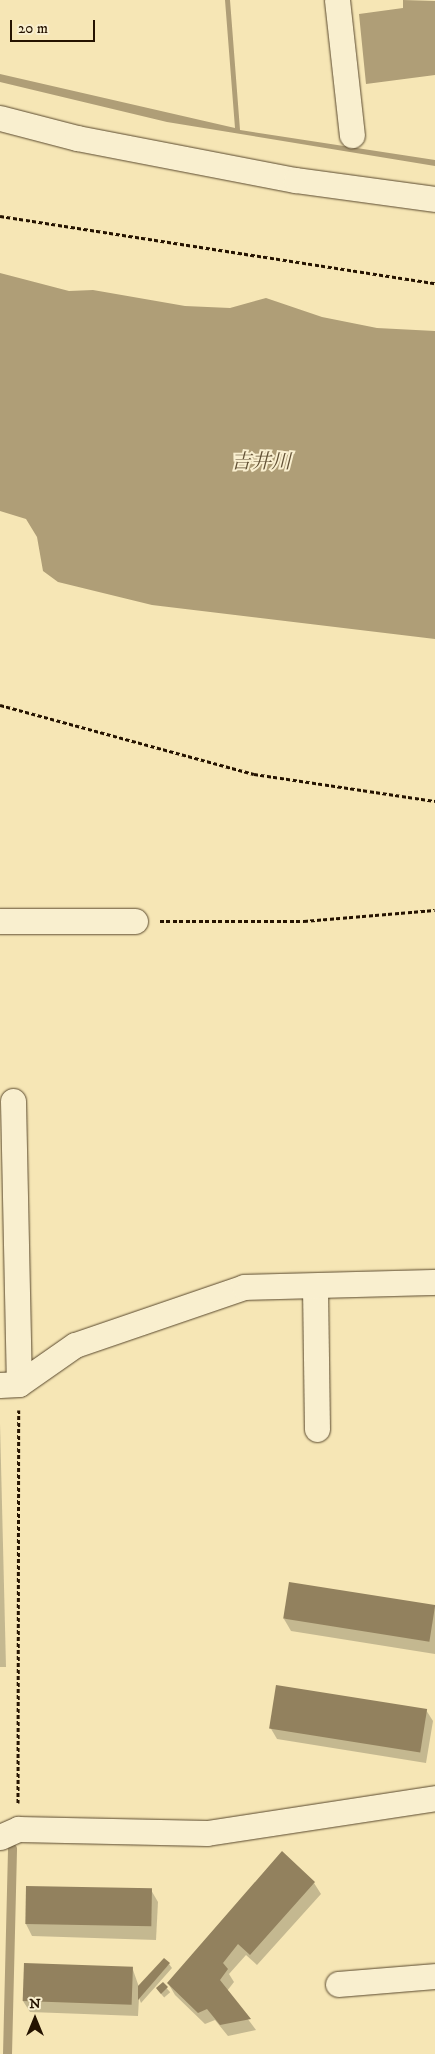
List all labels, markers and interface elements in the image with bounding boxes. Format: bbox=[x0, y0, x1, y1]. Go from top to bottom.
scale bar bbox=[12, 10, 98, 42]
text: 20 m bbox=[18, 19, 48, 38]
water label: 吉井川 bbox=[231, 450, 291, 474]
north arrow bbox=[10, 1994, 60, 2044]
text: N bbox=[29, 1995, 41, 2013]

